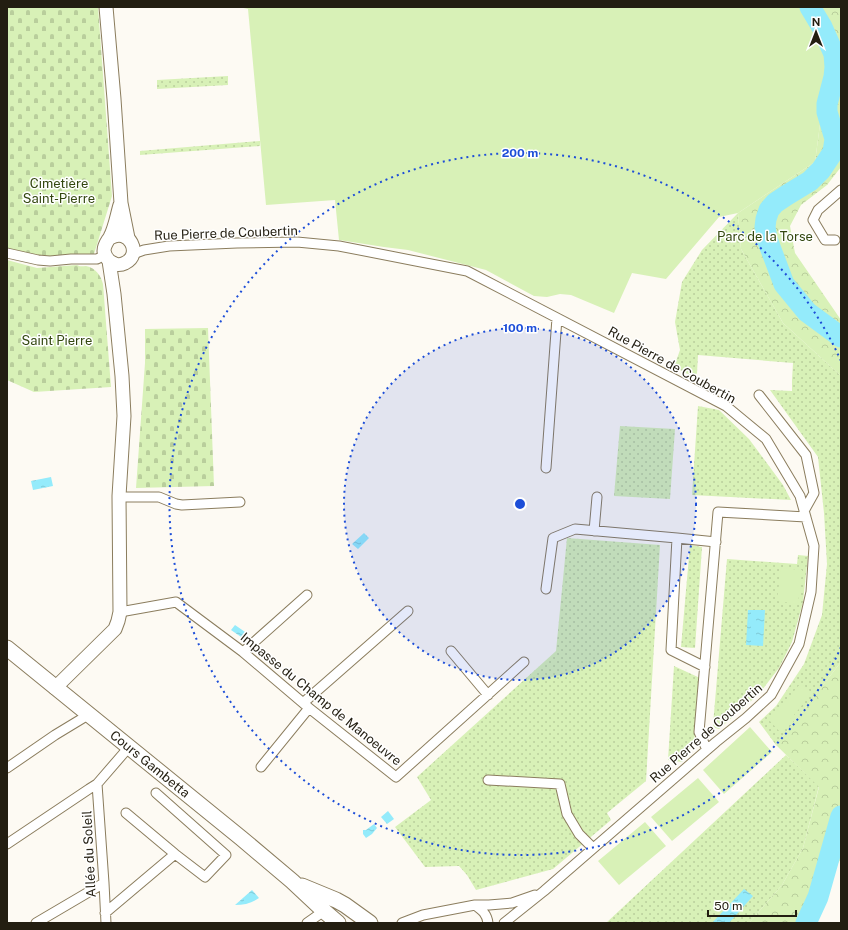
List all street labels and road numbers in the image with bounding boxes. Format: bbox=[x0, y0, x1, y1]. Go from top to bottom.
street label: Rue Pierre de Coubertin bbox=[154, 223, 298, 243]
street label: Rue Pierre de Coubertin bbox=[605, 324, 739, 406]
street label: Impasse du Champ de Manoeuvre bbox=[238, 629, 404, 769]
street label: Rue Pierre de Coubertin bbox=[647, 680, 765, 786]
street label: Cours Gambetta bbox=[107, 727, 193, 801]
street label: Allée du Soleil bbox=[79, 810, 99, 898]

